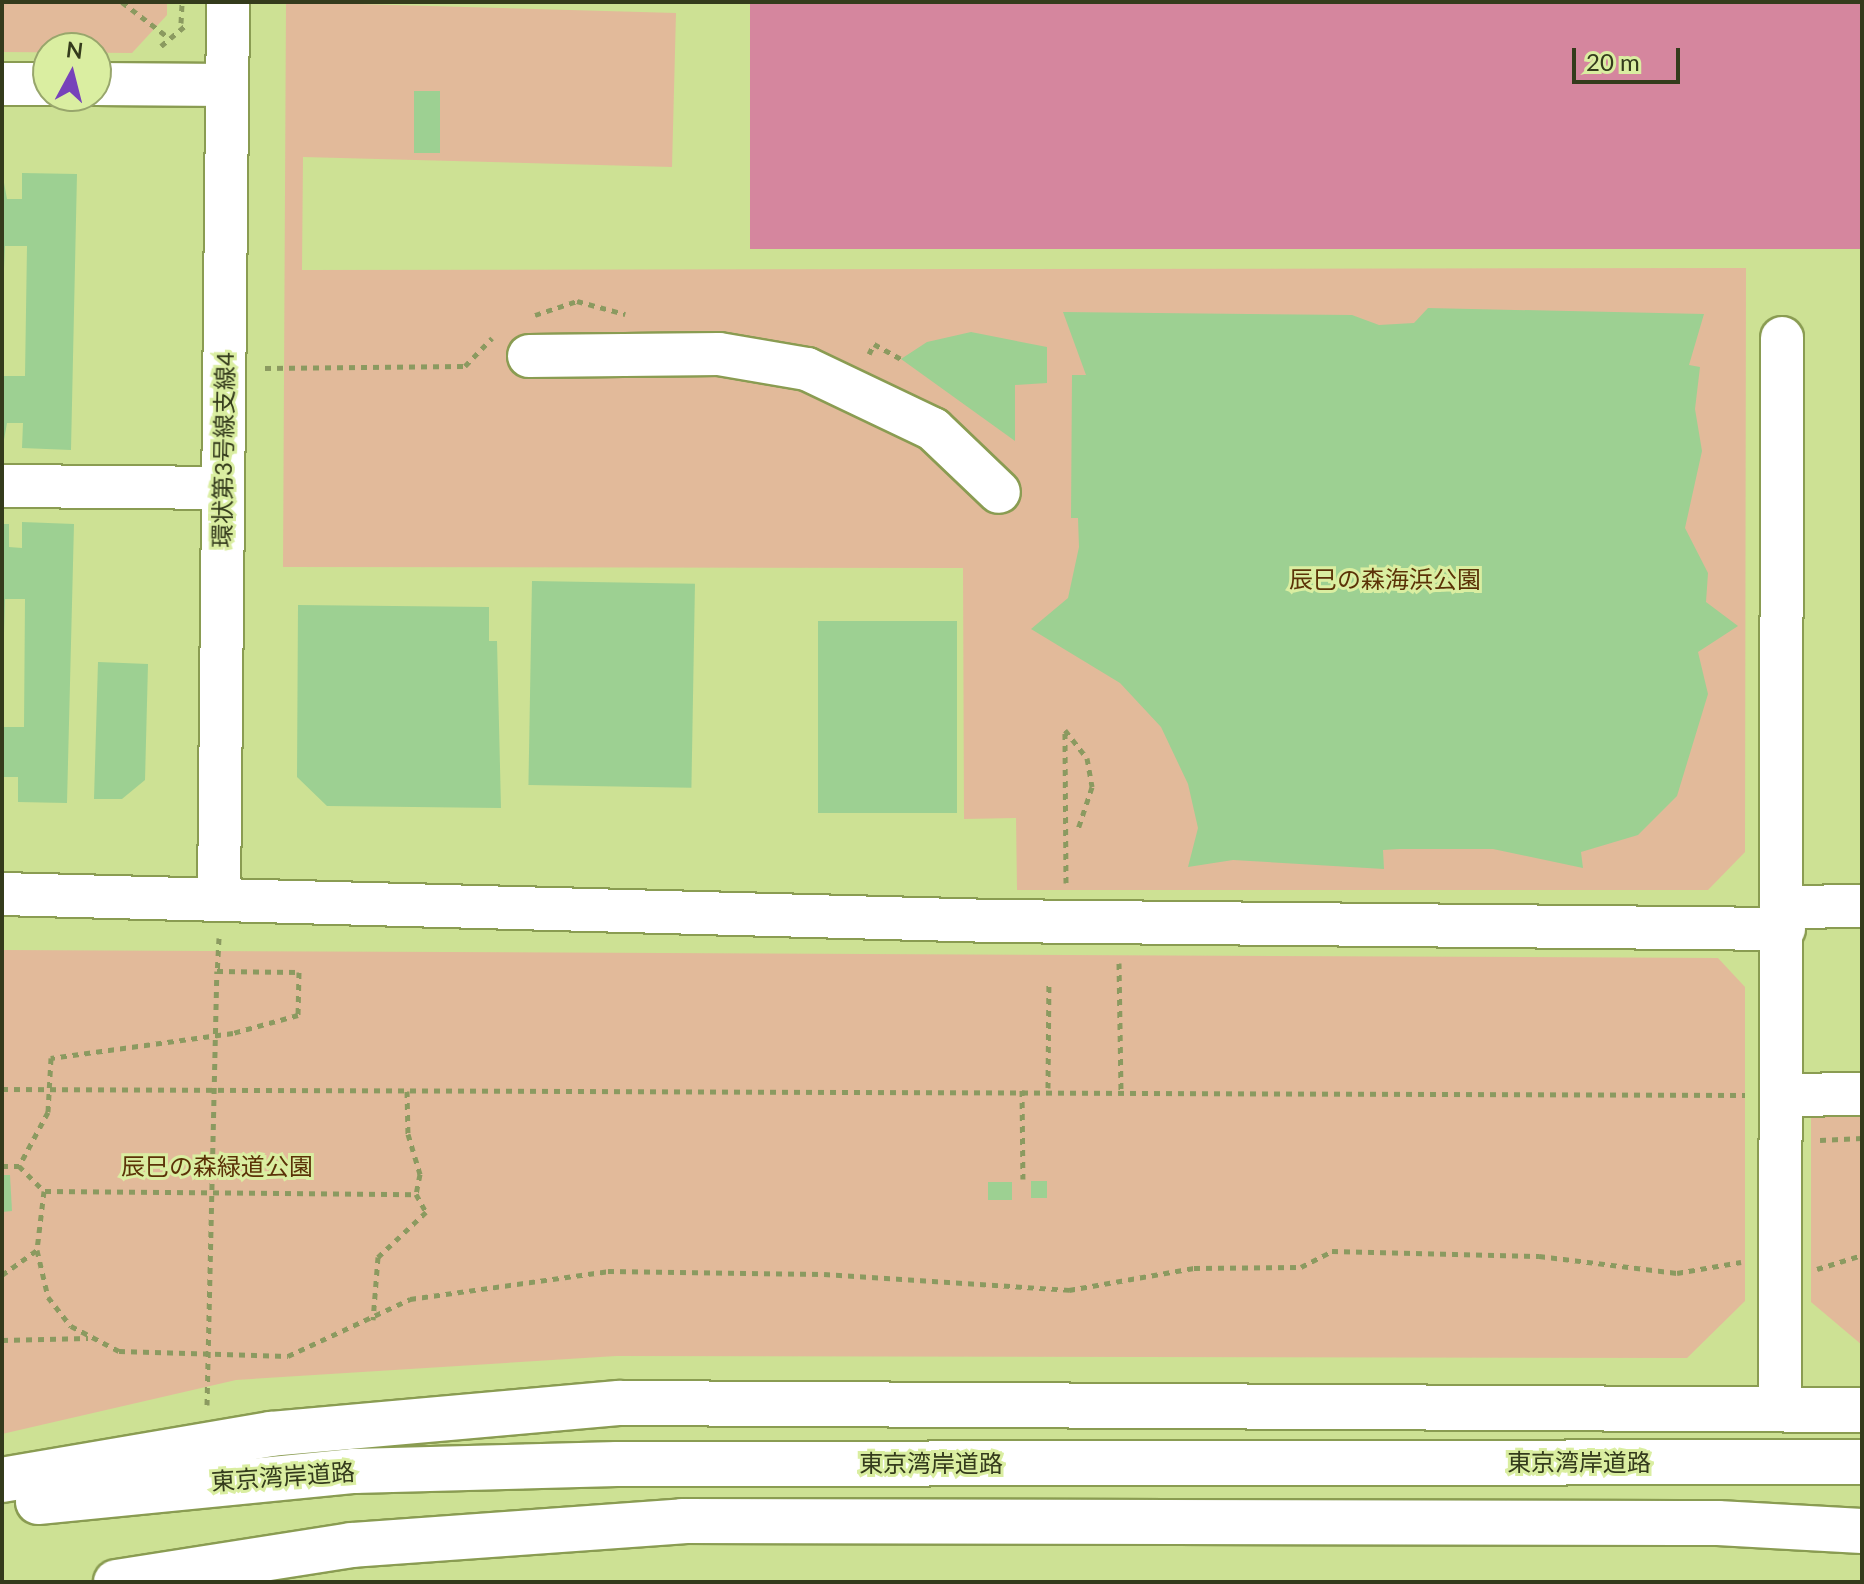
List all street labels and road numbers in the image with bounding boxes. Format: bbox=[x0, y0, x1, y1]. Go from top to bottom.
street label: 環状第3号線支線4 bbox=[207, 352, 239, 548]
street label: 東京湾岸道路 bbox=[1507, 1448, 1651, 1476]
street label: 東京湾岸道路 bbox=[859, 1449, 1003, 1477]
street label: 東京湾岸道路 bbox=[210, 1457, 356, 1495]

